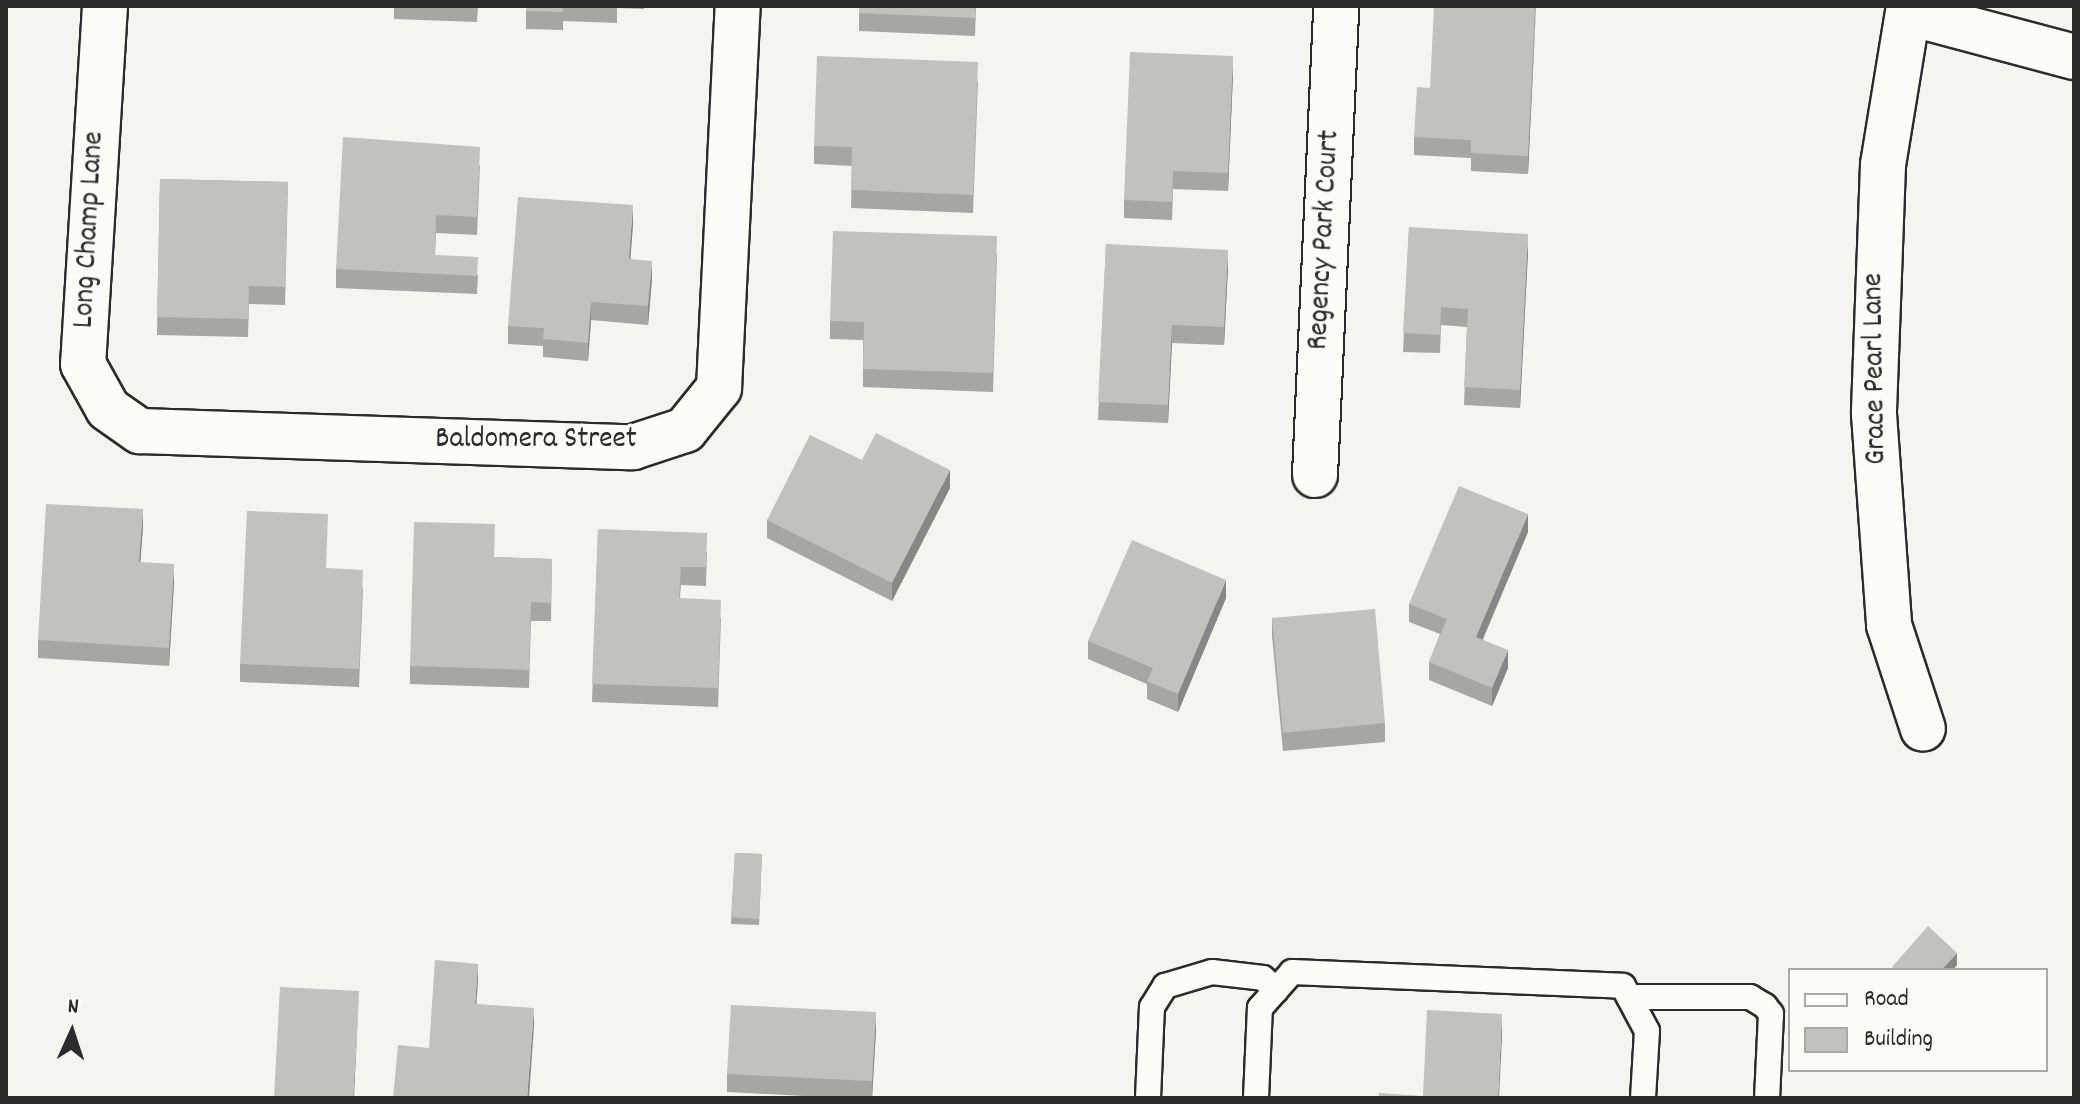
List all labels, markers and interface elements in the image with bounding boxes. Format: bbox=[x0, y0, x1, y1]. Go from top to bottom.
street label: Regency Park Court bbox=[1302, 129, 1350, 351]
street label: Long Champ Lane bbox=[68, 131, 114, 329]
street label: Grace Pearl Lane bbox=[1857, 273, 1897, 465]
street label: Baldomera Street bbox=[435, 423, 637, 459]
legend bbox=[1788, 968, 2048, 1072]
text: Road bbox=[1864, 983, 1909, 1017]
north arrow bbox=[32, 992, 112, 1072]
text: N bbox=[67, 992, 80, 1023]
text: Building bbox=[1864, 1023, 1933, 1057]

